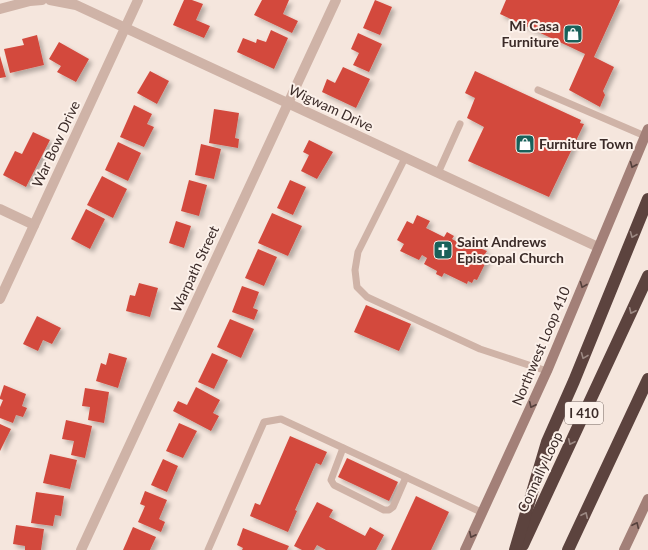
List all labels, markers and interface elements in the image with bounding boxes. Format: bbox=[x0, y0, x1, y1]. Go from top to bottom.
place label: Mi Casa Furniture bbox=[501, 17, 560, 50]
shop icon: Mi Casa Furniture bbox=[562, 23, 584, 45]
street label: Wigwam Drive bbox=[286, 81, 376, 135]
street label: War Bow Drive bbox=[28, 98, 83, 190]
shop icon: Furniture Town bbox=[514, 133, 536, 155]
place label: Furniture Town bbox=[539, 135, 633, 152]
one-way arrow bbox=[630, 160, 638, 168]
street label: Warpath Street bbox=[167, 223, 222, 315]
one-way arrow bbox=[630, 232, 638, 239]
place label: Saint Andrews Episcopal Church bbox=[457, 233, 564, 266]
church icon: Saint Andrews Episcopal Church bbox=[432, 239, 454, 261]
one-way arrow bbox=[579, 281, 587, 288]
street label: Northwest Loop 410 bbox=[508, 284, 573, 408]
one-way arrow bbox=[628, 308, 636, 315]
one-way arrow bbox=[580, 352, 588, 359]
one-way arrow bbox=[529, 400, 537, 408]
road number: I 410 bbox=[565, 402, 603, 424]
street label: Connally Loop bbox=[513, 429, 566, 515]
one-way arrow bbox=[568, 438, 576, 445]
one-way arrow bbox=[580, 511, 588, 518]
one-way arrow bbox=[631, 521, 639, 529]
one-way arrow bbox=[469, 531, 477, 539]

